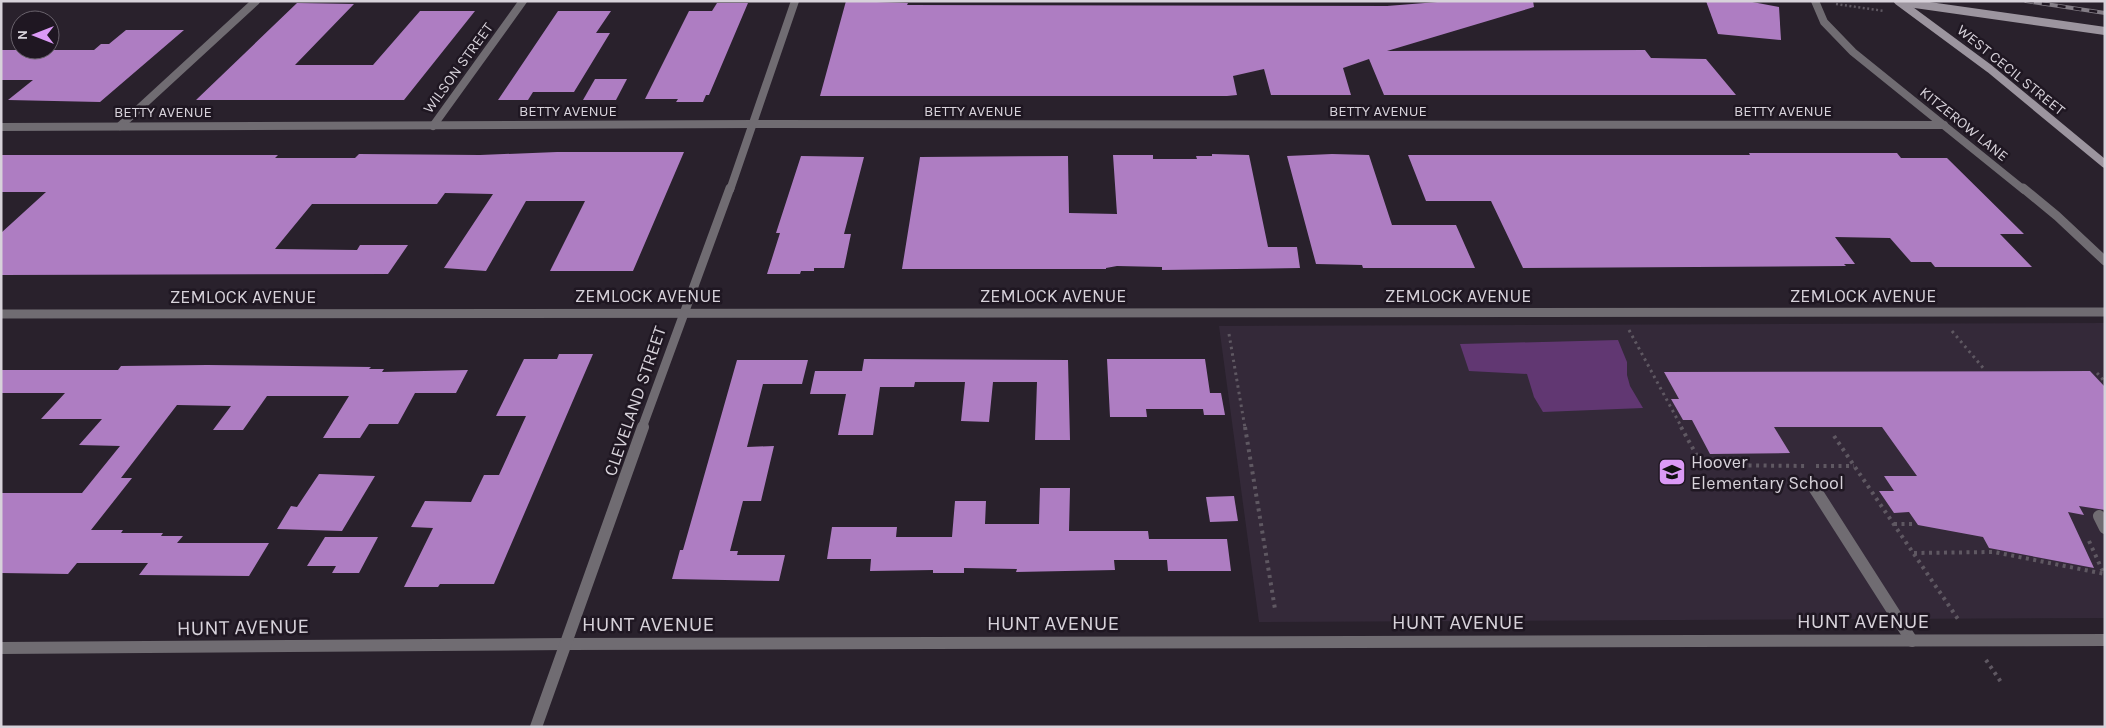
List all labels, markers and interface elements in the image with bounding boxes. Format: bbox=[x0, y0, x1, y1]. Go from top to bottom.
north arrow bbox=[10, 10, 60, 60]
street label: WILSON STREET bbox=[419, 19, 497, 117]
street label: WEST CECIL STREET bbox=[1953, 21, 2069, 119]
text: N bbox=[14, 30, 31, 40]
street label: KITZEROW LANE bbox=[1916, 83, 2012, 165]
street label: BETTY AVENUE bbox=[519, 102, 617, 120]
street label: BETTY AVENUE bbox=[924, 102, 1022, 120]
street label: BETTY AVENUE bbox=[1329, 102, 1427, 120]
street label: BETTY AVENUE bbox=[1734, 102, 1832, 120]
street label: BETTY AVENUE bbox=[114, 103, 212, 121]
street label: ZEMLOCK AVENUE bbox=[575, 285, 721, 307]
street label: ZEMLOCK AVENUE bbox=[980, 285, 1126, 307]
street label: ZEMLOCK AVENUE bbox=[1385, 285, 1531, 307]
street label: ZEMLOCK AVENUE bbox=[1790, 285, 1936, 307]
street label: ZEMLOCK AVENUE bbox=[170, 286, 316, 308]
street label: CLEVELAND STREET bbox=[599, 323, 671, 479]
place label: Hoover Elementary School bbox=[1691, 451, 1844, 494]
school or university icon: Hoover Elementary School bbox=[1657, 457, 1687, 487]
street label: HUNT AVENUE bbox=[1797, 609, 1929, 633]
street label: HUNT AVENUE bbox=[1392, 610, 1524, 634]
street label: HUNT AVENUE bbox=[987, 611, 1119, 635]
street label: HUNT AVENUE bbox=[582, 612, 714, 636]
street label: HUNT AVENUE bbox=[177, 614, 309, 640]

